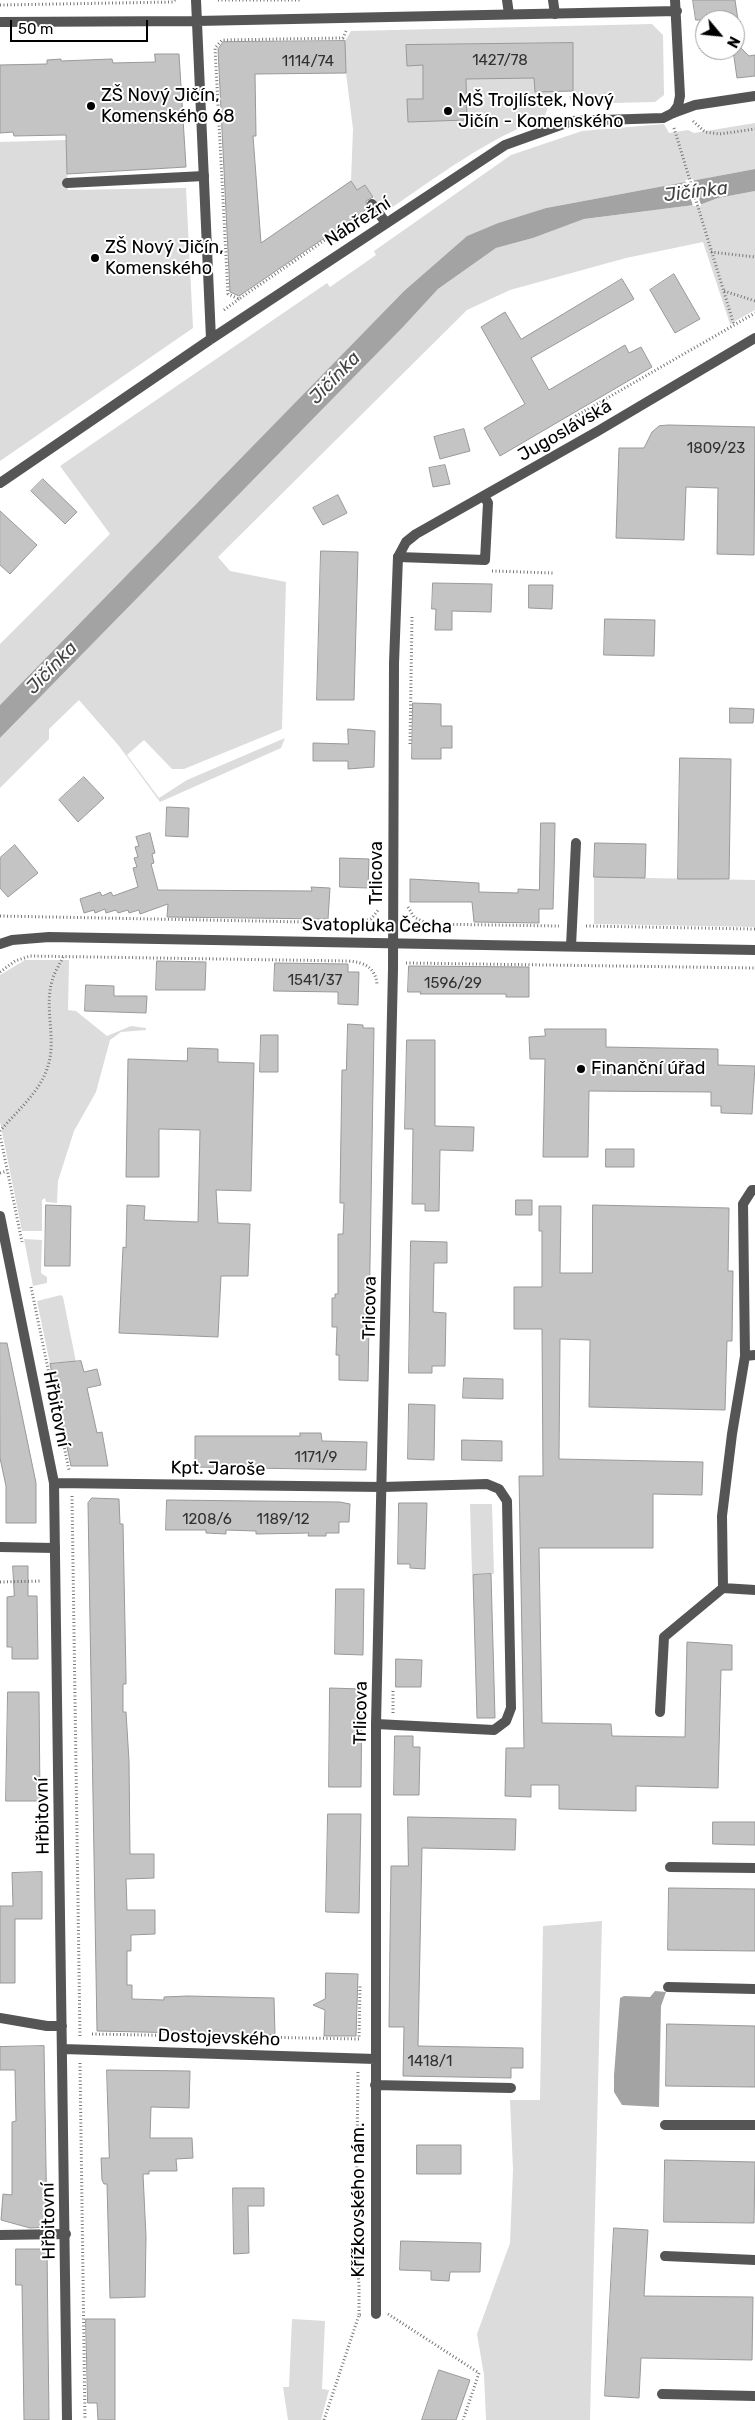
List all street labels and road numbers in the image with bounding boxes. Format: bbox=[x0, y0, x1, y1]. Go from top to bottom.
street label: Nábřežní bbox=[321, 193, 395, 251]
street label: Jugoslávská bbox=[514, 396, 616, 466]
street label: Trlicova bbox=[366, 841, 388, 905]
street label: Svatopluka Čecha bbox=[302, 914, 452, 938]
street label: Trlicova bbox=[359, 1276, 381, 1340]
street label: Hřbitovní bbox=[38, 1369, 74, 1449]
street label: Kpt. Jaroše bbox=[170, 1457, 266, 1481]
street label: Trlicova bbox=[350, 1681, 372, 1745]
street label: Hřbitovní bbox=[32, 1777, 54, 1855]
street label: Dostojevského bbox=[157, 2025, 281, 2051]
street label: Křížkovského nám. bbox=[348, 2123, 370, 2277]
street label: Hřbitovní bbox=[38, 2182, 60, 2260]

